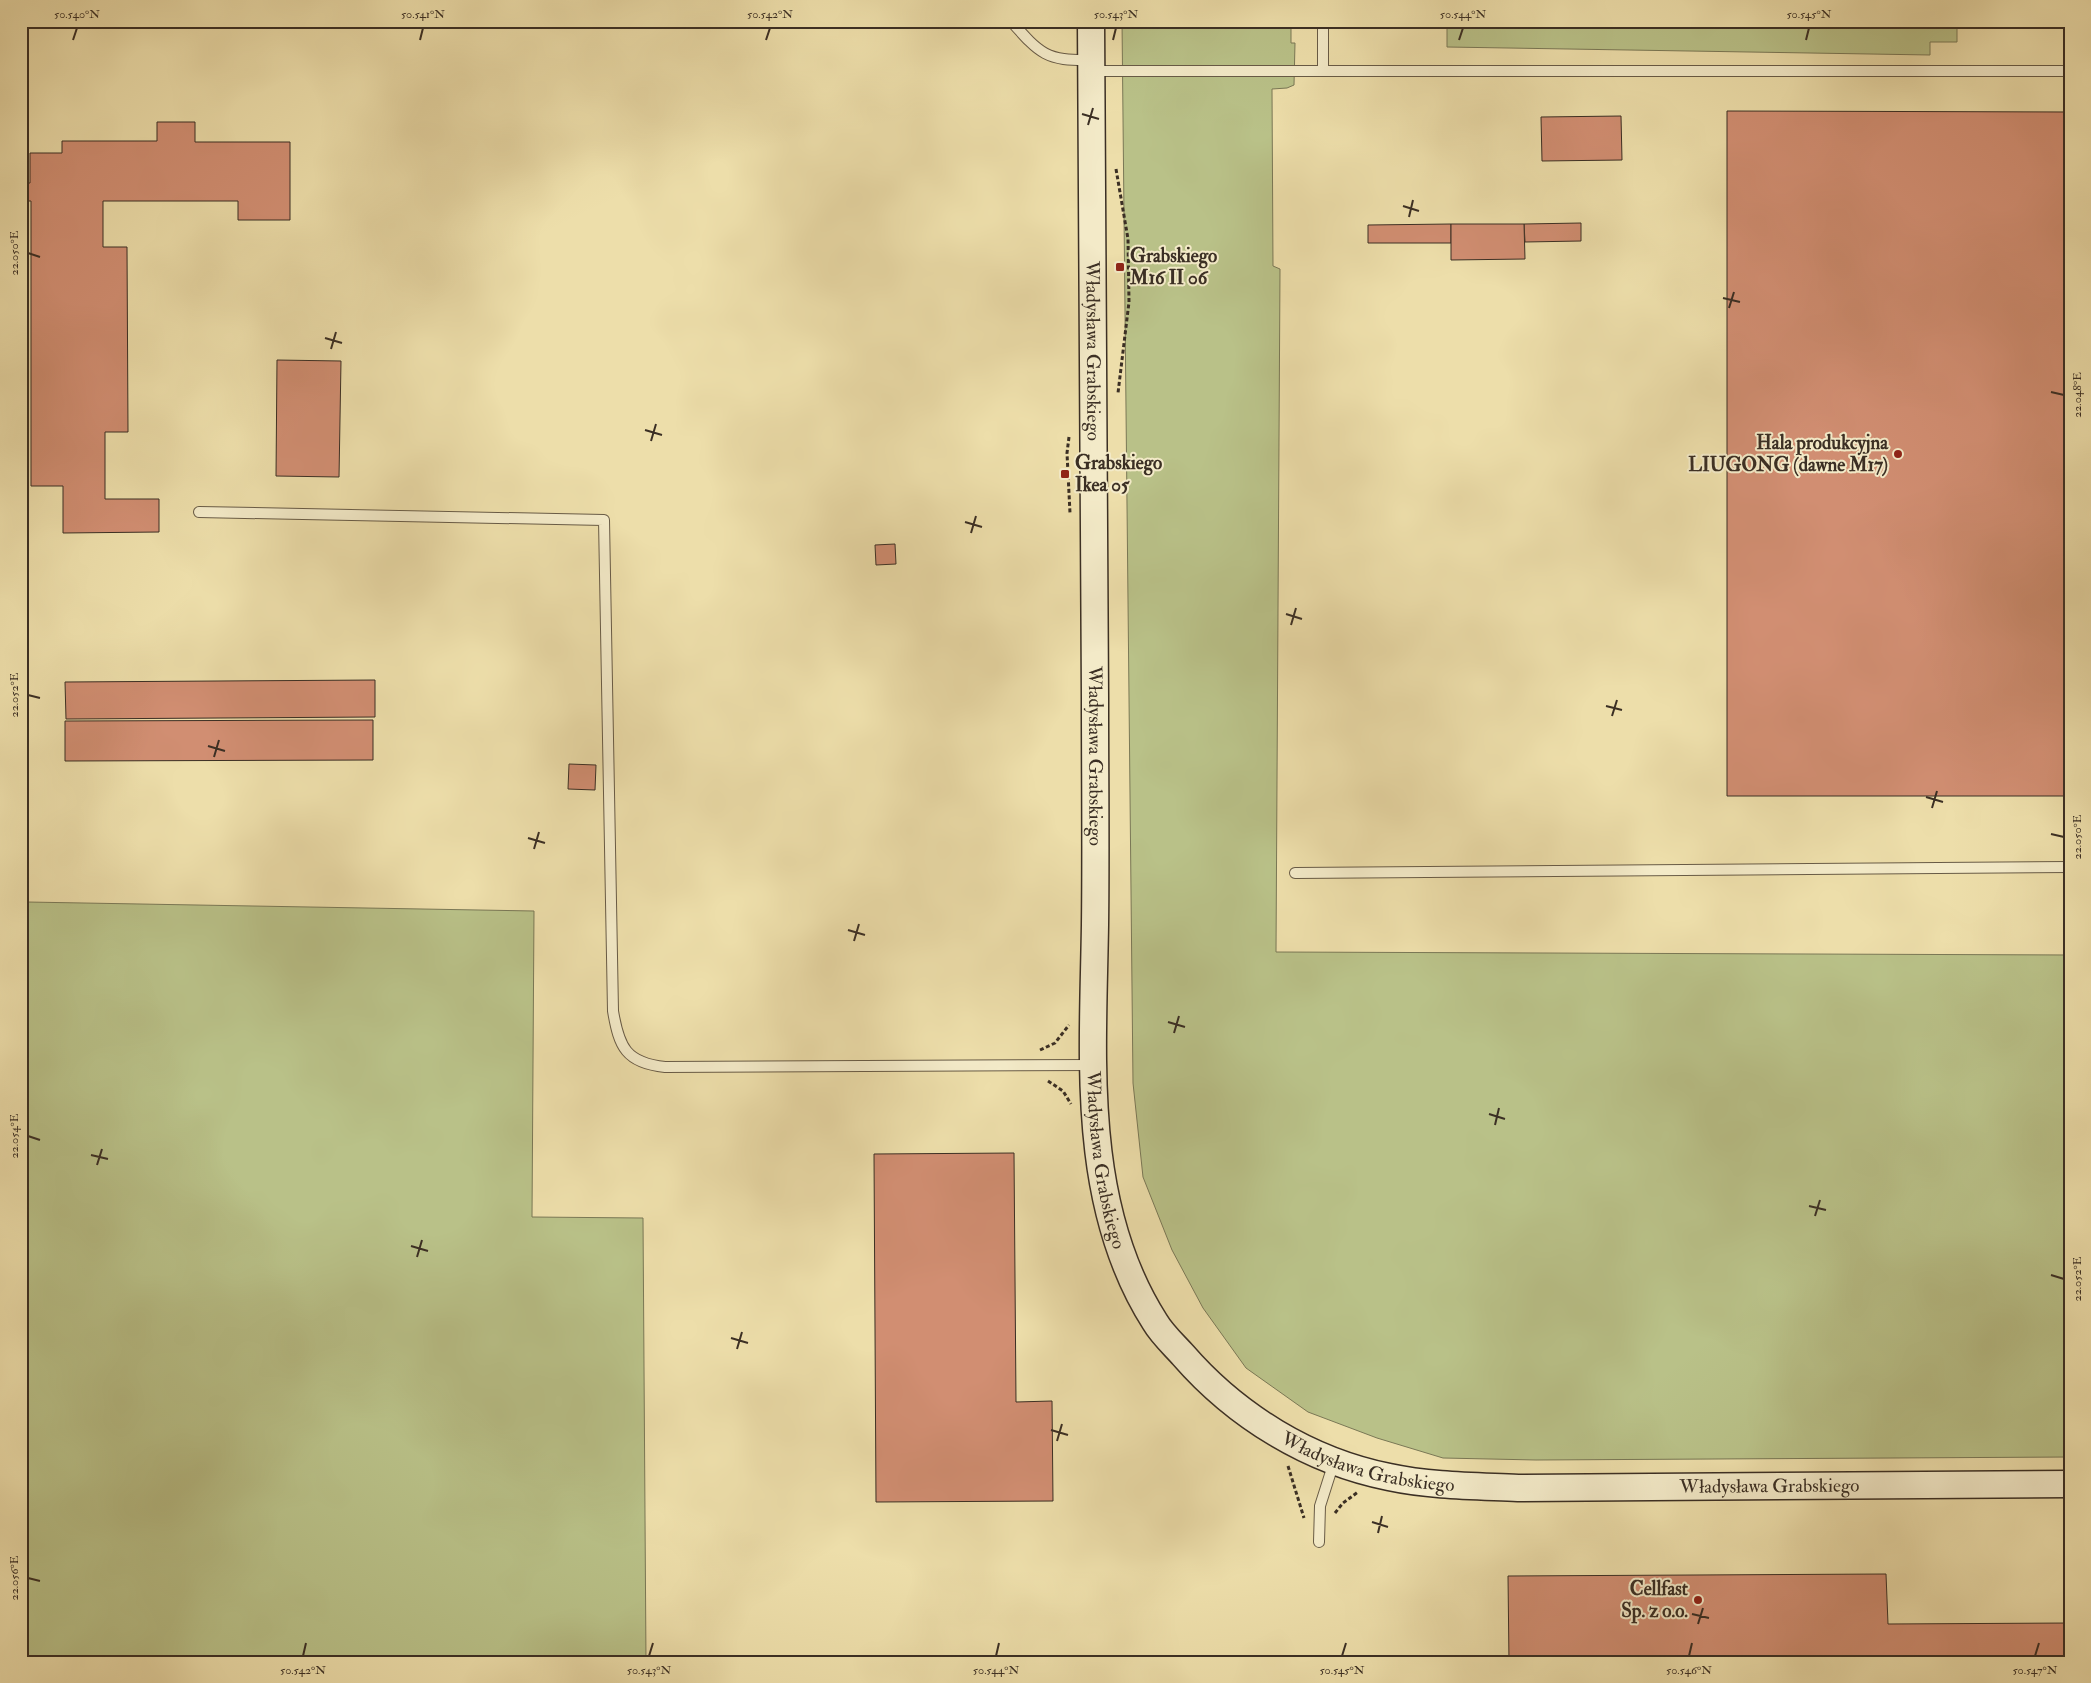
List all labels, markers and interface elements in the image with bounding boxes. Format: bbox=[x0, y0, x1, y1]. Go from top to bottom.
text: 50.540°N bbox=[54, 7, 100, 22]
text: 50.541°N bbox=[401, 7, 445, 22]
text: 50.542°N bbox=[747, 7, 793, 22]
text: 50.543°N bbox=[1094, 7, 1138, 22]
text: 50.544°N bbox=[1440, 7, 1486, 22]
text: 50.545°N bbox=[1786, 7, 1832, 22]
text: 22.050°E bbox=[7, 230, 22, 275]
place label: Grabskiego M16 II 06 bbox=[1129, 244, 1217, 290]
street label: Władysława Grabskiego bbox=[1080, 260, 1106, 441]
marker: Grabskiego M16 II 06 bbox=[1114, 261, 1126, 273]
text: 22.048°E bbox=[2070, 372, 2085, 418]
place label: Hala produkcyjna LIUGONG (dawne M17) bbox=[1688, 431, 1889, 477]
marker: Hala produkcyjna LIUGONG (dawne M17) bbox=[1892, 448, 1904, 460]
place label: Grabskiego Ikea 05 bbox=[1075, 451, 1162, 497]
marker: Grabskiego Ikea 05 bbox=[1059, 468, 1071, 480]
street label: Władysława Grabskiego bbox=[1083, 665, 1107, 846]
text: 22.052°E bbox=[7, 672, 22, 717]
text: 22.050°E bbox=[2070, 814, 2085, 859]
street label: Władysława Grabskiego bbox=[1081, 1070, 1131, 1252]
text: 22.054°E bbox=[7, 1113, 22, 1158]
text: 22.052°E bbox=[2070, 1256, 2085, 1301]
street label: Władysława Grabskiego bbox=[1276, 1426, 1455, 1497]
street label: Władysława Grabskiego bbox=[1678, 1474, 1859, 1499]
text: 22.056°E bbox=[7, 1555, 22, 1600]
place label: Cellfast Sp. z o.o. bbox=[1621, 1577, 1689, 1624]
marker: Cellfast Sp. z o.o. bbox=[1692, 1594, 1704, 1606]
text: 50.542°N bbox=[280, 1663, 326, 1678]
text: 50.543°N bbox=[627, 1663, 671, 1678]
text: 50.544°N bbox=[973, 1663, 1019, 1678]
text: 50.545°N bbox=[1319, 1663, 1365, 1678]
text: 50.546°N bbox=[1666, 1663, 1712, 1678]
text: 50.547°N bbox=[2012, 1663, 2058, 1678]

